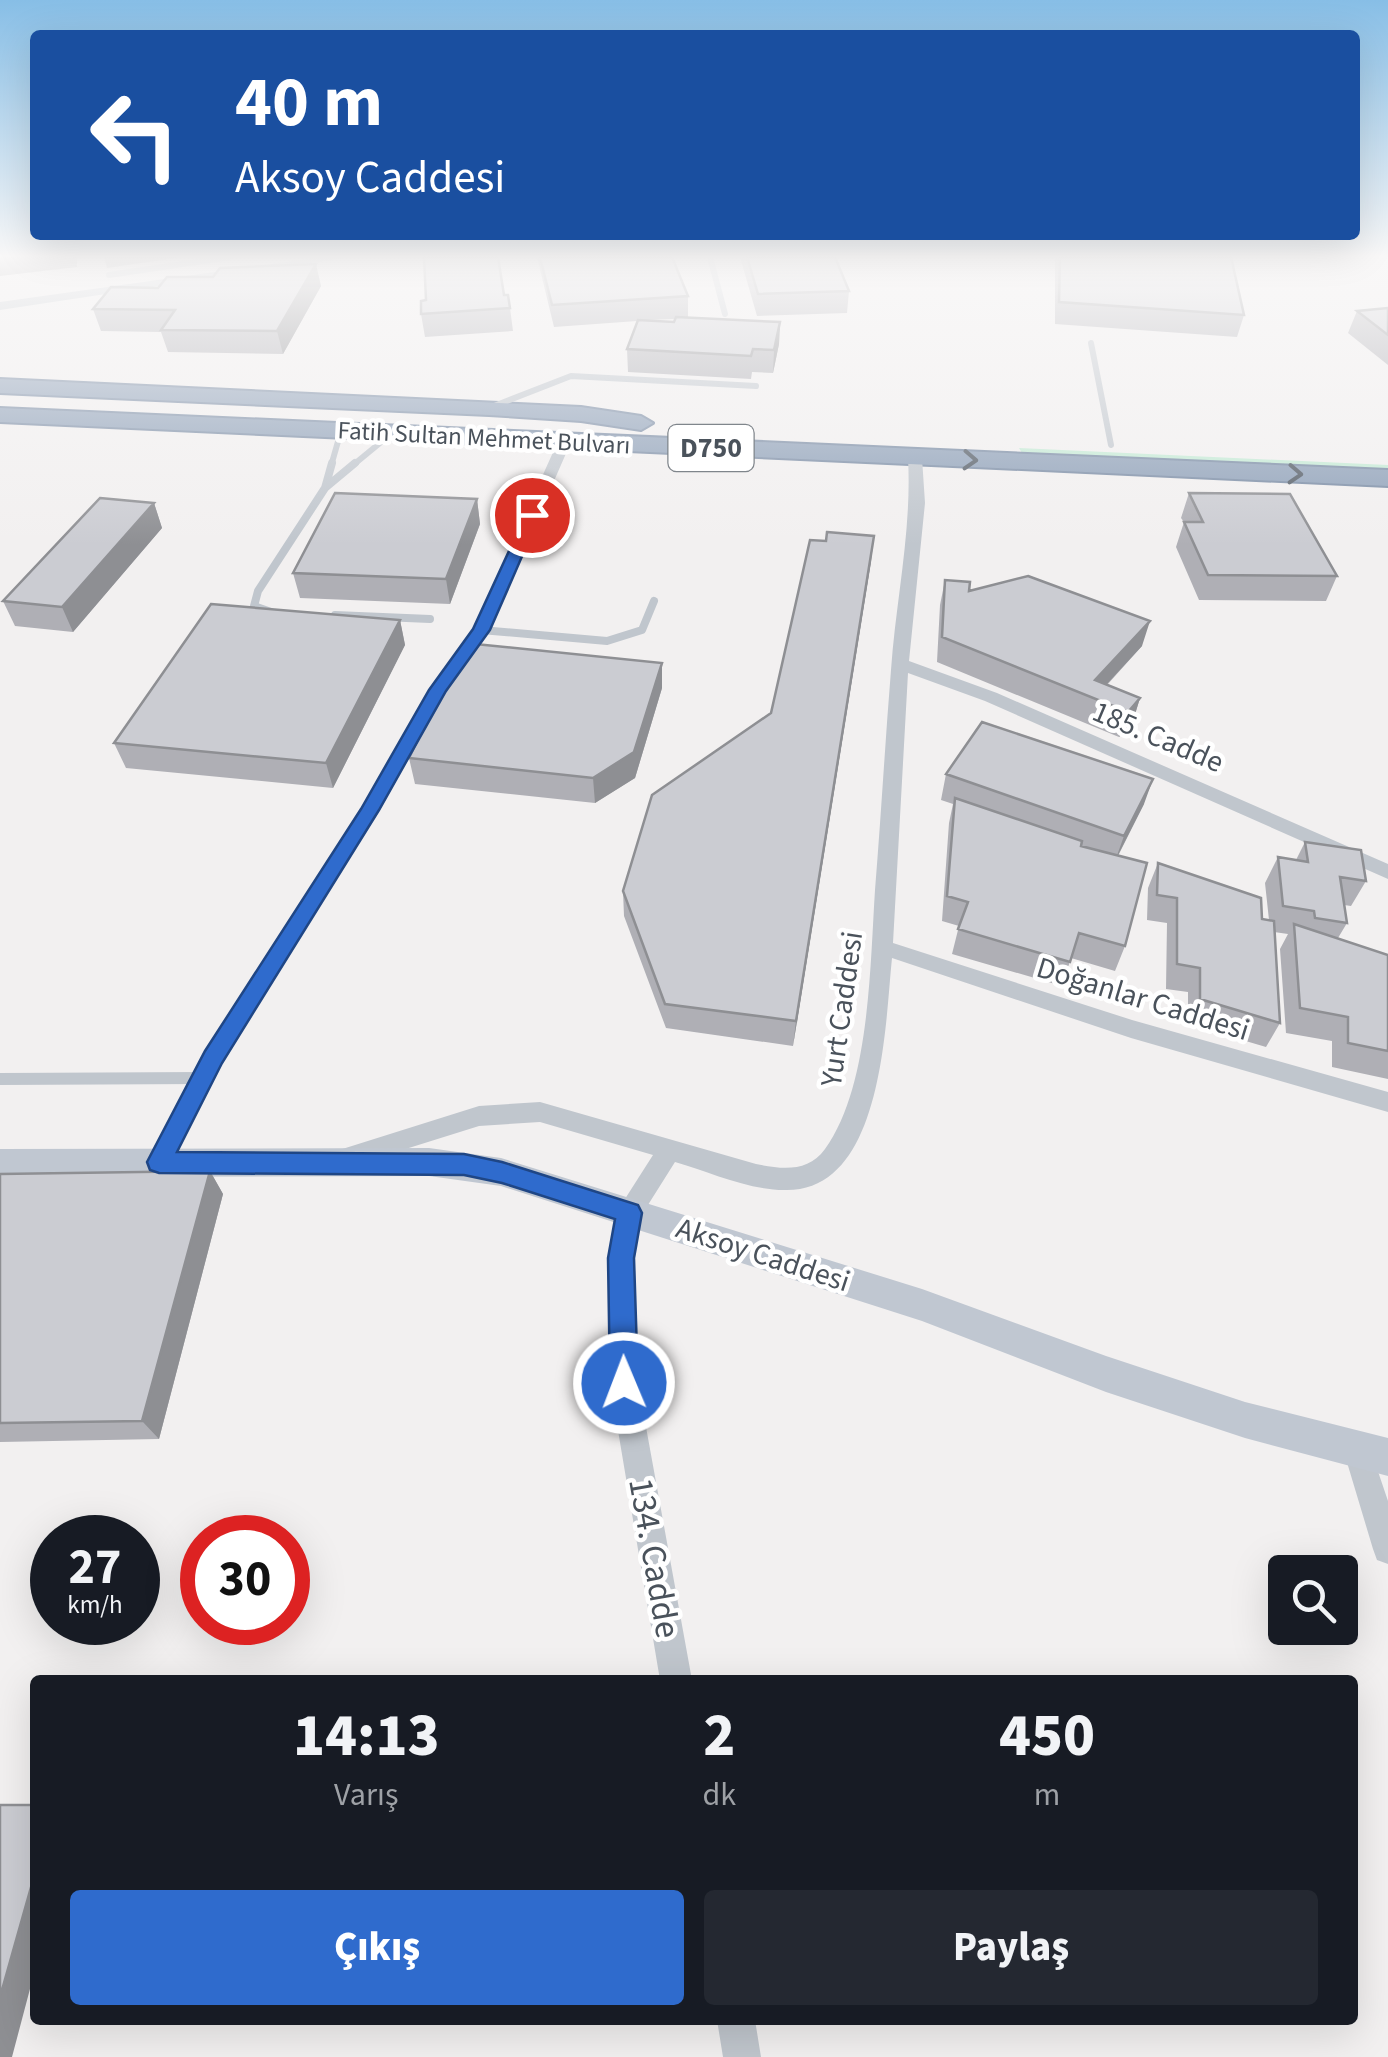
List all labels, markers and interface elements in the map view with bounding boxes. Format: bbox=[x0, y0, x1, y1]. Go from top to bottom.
text: 40 m bbox=[235, 53, 383, 153]
icon: left bbox=[70, 70, 200, 200]
text: Aksoy Caddesi bbox=[235, 146, 505, 210]
street label: Fatih Sultan Mehmet Bulvarı bbox=[337, 412, 631, 464]
road number: D750 bbox=[668, 425, 754, 471]
one-way arrow bbox=[962, 449, 978, 470]
one-way arrow bbox=[1287, 464, 1303, 485]
pin bbox=[490, 473, 575, 558]
icon: arrive bbox=[505, 488, 560, 543]
street label: 185. Cadde bbox=[1086, 690, 1230, 784]
street label: Yurt Caddesi bbox=[810, 929, 874, 1090]
street label: Doğanlar Caddesi bbox=[1031, 946, 1255, 1052]
street label: Aksoy Caddesi bbox=[671, 1207, 855, 1303]
position arrow bbox=[572, 1331, 676, 1435]
street label: 134. Cadde bbox=[615, 1474, 693, 1642]
speed limit sign: 30 bbox=[180, 1515, 310, 1645]
text: 27 bbox=[69, 1532, 121, 1603]
map controls bbox=[1268, 1555, 1358, 1645]
button: search bbox=[1268, 1555, 1358, 1645]
text: km/h bbox=[67, 1587, 123, 1623]
text: 14:13 bbox=[293, 1694, 440, 1779]
text: 2 bbox=[703, 1694, 735, 1779]
text: 450 bbox=[999, 1694, 1095, 1779]
text: Varış bbox=[334, 1772, 398, 1818]
text: dk bbox=[703, 1772, 736, 1818]
text: m bbox=[1034, 1772, 1060, 1818]
button: Çıkış bbox=[70, 1890, 684, 2005]
button: Paylaş bbox=[704, 1890, 1318, 2005]

